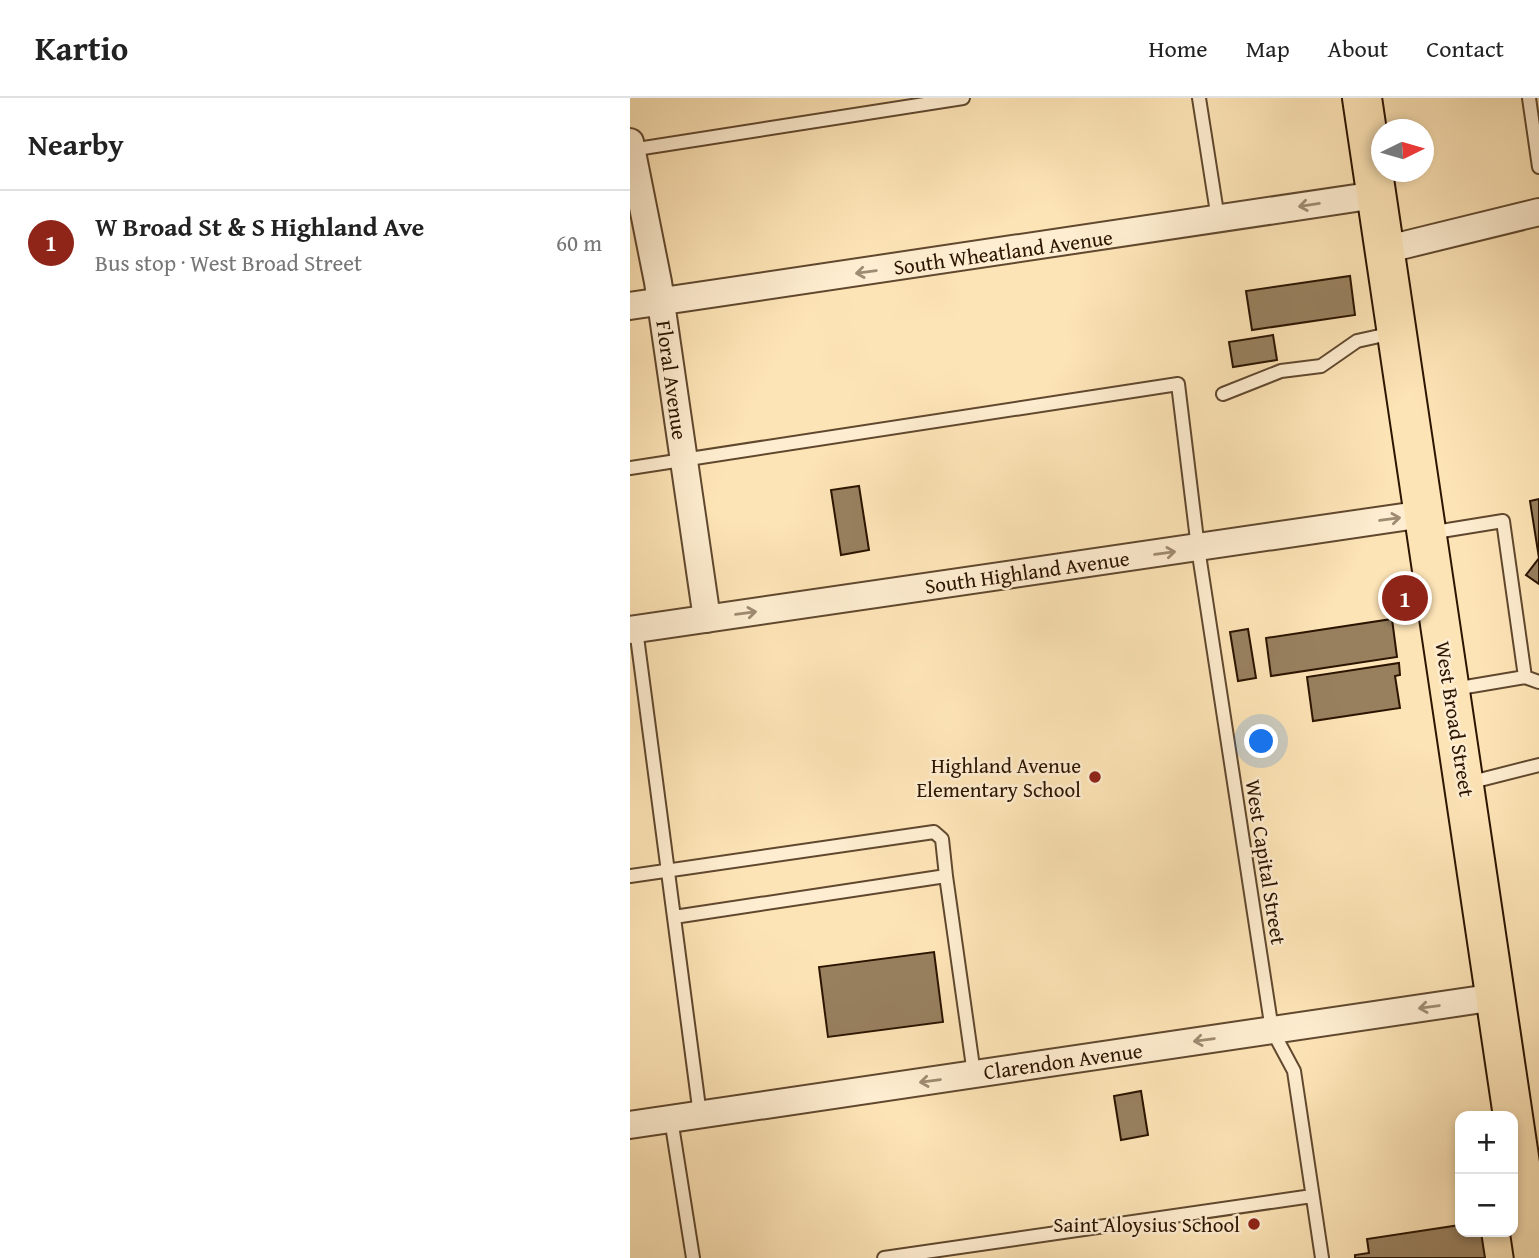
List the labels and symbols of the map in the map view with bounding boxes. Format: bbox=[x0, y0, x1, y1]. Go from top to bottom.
north arrow bbox=[1371, 119, 1434, 182]
one-way arrow bbox=[1298, 199, 1321, 212]
street label: South Wheatland Avenue bbox=[891, 221, 1115, 283]
one-way arrow bbox=[855, 266, 878, 279]
street label: Floral Avenue bbox=[648, 318, 696, 442]
one-way arrow bbox=[1378, 513, 1401, 526]
street label: South Highland Avenue bbox=[923, 542, 1131, 602]
one-way arrow bbox=[1153, 546, 1176, 559]
pin: 1 bbox=[1382, 572, 1428, 624]
one-way arrow bbox=[734, 606, 757, 619]
street label: West Broad Street bbox=[1427, 639, 1483, 800]
your location bbox=[1244, 724, 1278, 758]
place label: Highland Avenue Elementary School bbox=[916, 750, 1081, 805]
marker: Highland Avenue Elementary School bbox=[1087, 769, 1103, 785]
street label: West Capital Street bbox=[1238, 777, 1294, 947]
one-way arrow bbox=[1418, 1001, 1440, 1014]
street label: Clarendon Avenue bbox=[982, 1034, 1145, 1087]
one-way arrow bbox=[1193, 1034, 1215, 1047]
one-way arrow bbox=[919, 1074, 942, 1087]
place label: Saint Aloysius School bbox=[1053, 1209, 1240, 1240]
marker: Saint Aloysius School bbox=[1246, 1216, 1262, 1232]

